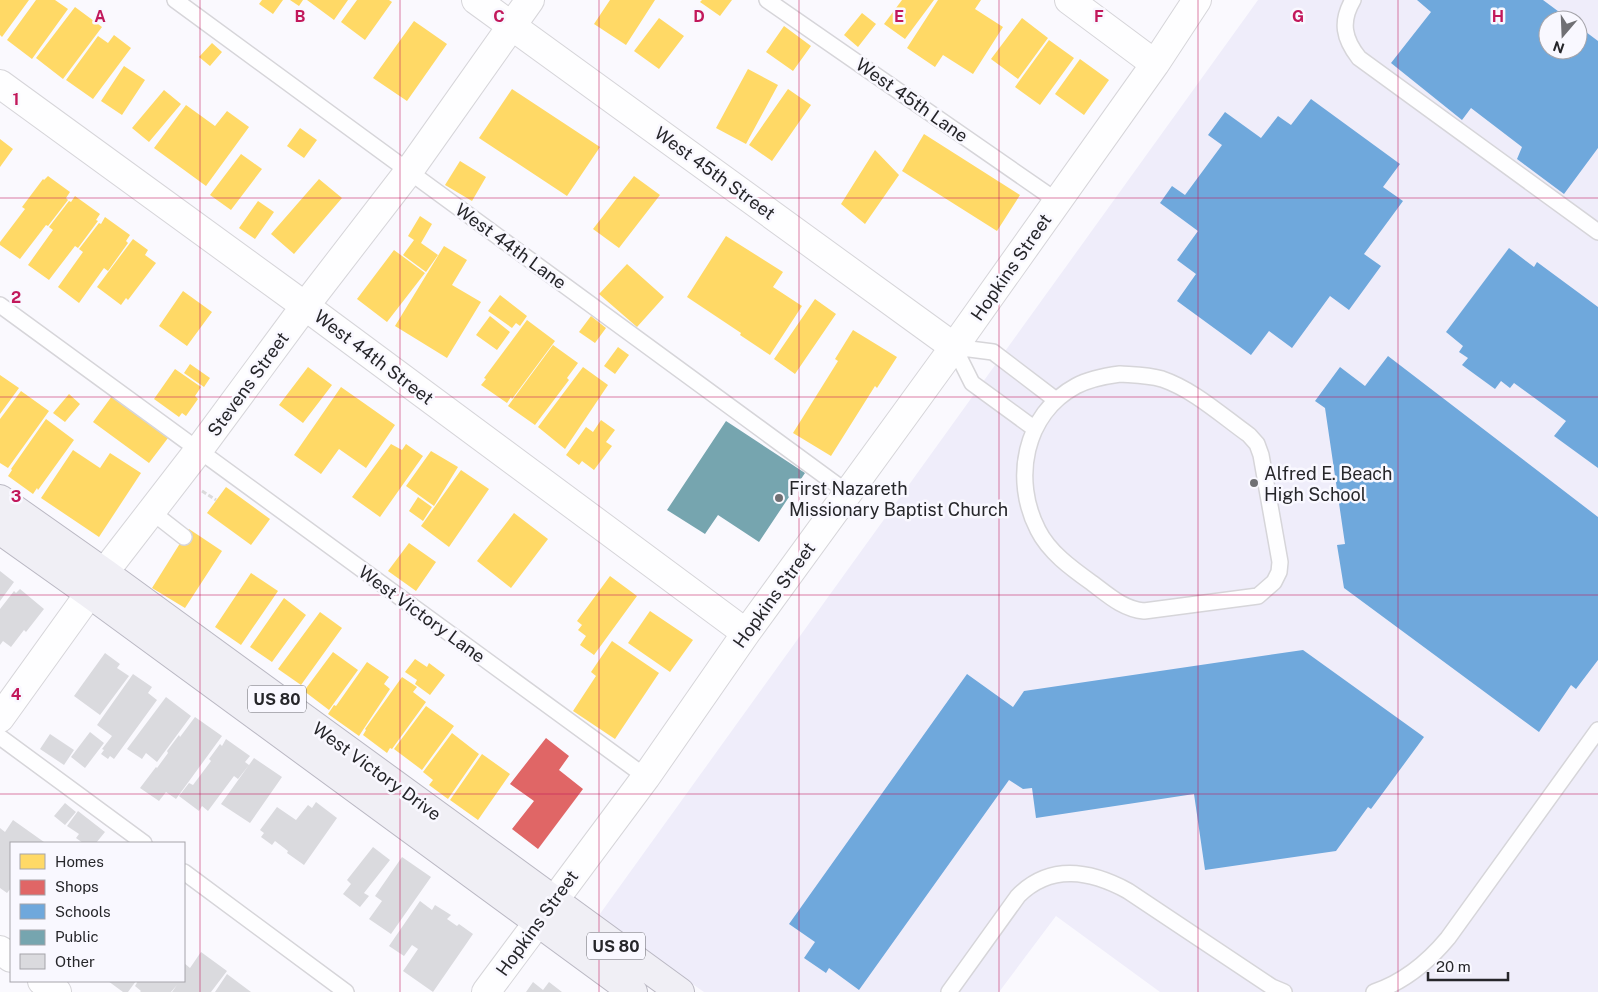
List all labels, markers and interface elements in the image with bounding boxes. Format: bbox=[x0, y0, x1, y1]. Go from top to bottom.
text: A bbox=[94, 7, 106, 26]
text: B bbox=[295, 7, 306, 26]
text: C bbox=[493, 7, 505, 26]
text: D bbox=[693, 7, 705, 26]
text: E bbox=[894, 7, 904, 26]
text: F bbox=[1094, 7, 1104, 26]
text: G bbox=[1292, 7, 1304, 26]
text: H bbox=[1492, 7, 1504, 26]
north arrow bbox=[1538, 10, 1588, 60]
text: N bbox=[1551, 38, 1567, 57]
street label: West 45th Lane bbox=[852, 54, 972, 146]
text: 1 bbox=[13, 90, 19, 109]
street label: West 45th Street bbox=[651, 122, 779, 224]
street label: West 44th Lane bbox=[452, 199, 570, 293]
street label: Hopkins Street bbox=[966, 210, 1056, 324]
text: 2 bbox=[11, 288, 21, 307]
street label: West 44th Street bbox=[310, 305, 438, 409]
street label: Stevens Street bbox=[203, 328, 293, 440]
place label: Alfred E. Beach High School bbox=[1264, 463, 1392, 505]
marker: Alfred E. Beach High School bbox=[1248, 477, 1260, 489]
place label: First Nazareth Missionary Baptist Church bbox=[789, 478, 1008, 520]
text: 3 bbox=[11, 487, 21, 506]
marker: First Nazareth Missionary Baptist Church bbox=[773, 492, 785, 504]
street label: Hopkins Street bbox=[729, 538, 819, 652]
street label: West Victory Lane bbox=[355, 561, 489, 667]
text: 4 bbox=[11, 685, 22, 704]
road number: US 80 bbox=[248, 686, 306, 712]
street label: West Victory Drive bbox=[309, 717, 445, 825]
legend bbox=[10, 842, 185, 982]
text: Homes bbox=[55, 853, 104, 870]
street label: Hopkins Street bbox=[492, 866, 582, 980]
text: Shops bbox=[55, 878, 99, 895]
text: Schools bbox=[55, 903, 111, 920]
text: Public bbox=[55, 928, 99, 945]
road number: US 80 bbox=[587, 932, 645, 959]
scale bar bbox=[1428, 950, 1508, 982]
text: Other bbox=[55, 953, 95, 970]
text: 20 m bbox=[1436, 958, 1471, 975]

